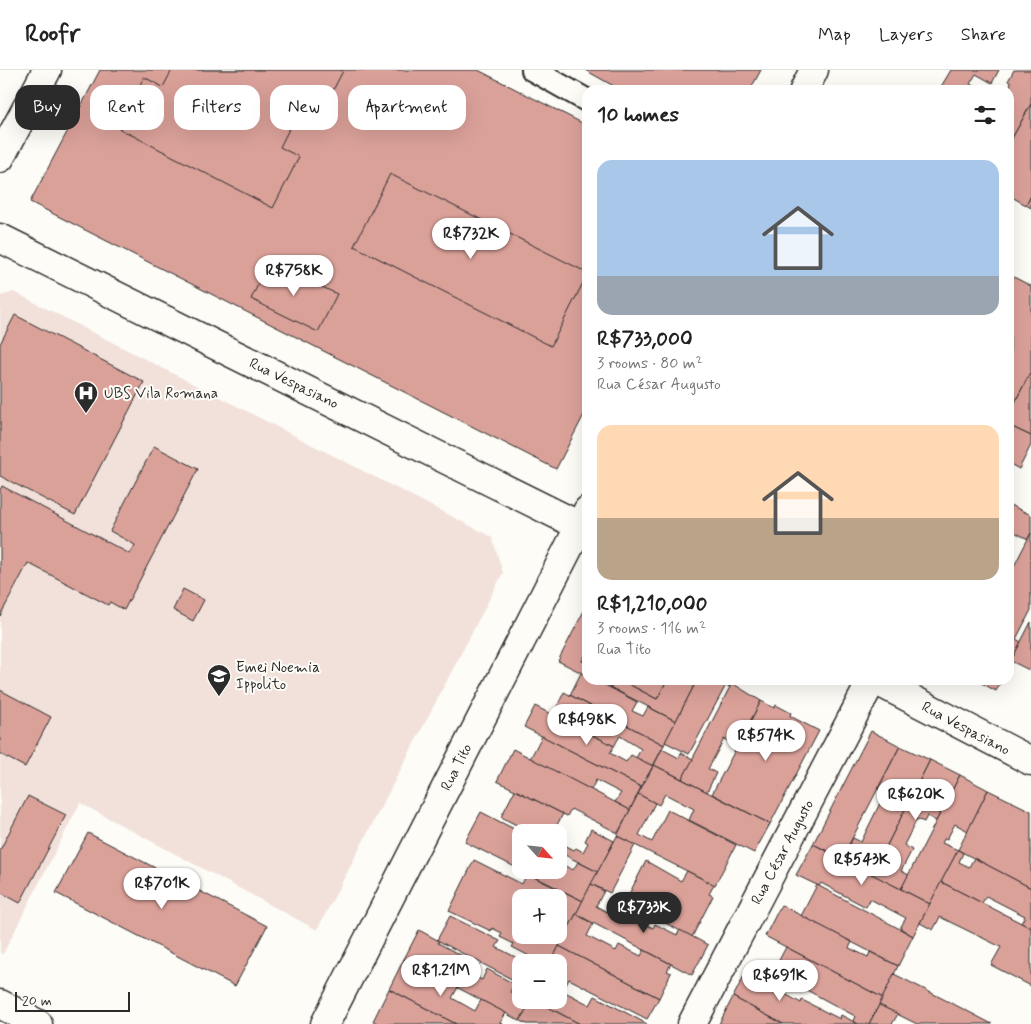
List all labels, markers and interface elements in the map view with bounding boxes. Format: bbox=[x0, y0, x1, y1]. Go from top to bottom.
text: Roofr bbox=[25, 19, 80, 50]
text: Map bbox=[818, 23, 851, 47]
text: Layers bbox=[879, 23, 933, 47]
text: Share bbox=[961, 23, 1006, 47]
chip: Buy bbox=[15, 85, 80, 130]
chip: Rent bbox=[90, 85, 164, 130]
chip: Filters bbox=[174, 85, 260, 130]
chip: New bbox=[270, 85, 338, 130]
chip: Apartment bbox=[348, 85, 466, 130]
text: 10 homes bbox=[597, 101, 679, 129]
icon: filters bbox=[971, 101, 999, 129]
icon: home bbox=[753, 193, 843, 283]
pin: R$732K bbox=[430, 218, 512, 260]
text: R$732K bbox=[443, 223, 499, 244]
pin: R$758K bbox=[253, 254, 335, 297]
text: R$758K bbox=[266, 260, 322, 281]
text: R$733,000 bbox=[597, 325, 693, 353]
text: 3 rooms · 80 m² bbox=[597, 353, 703, 374]
street label: Rua Vespasiano bbox=[246, 354, 342, 414]
text: Rua César Augusto bbox=[597, 374, 721, 395]
hospital icon: UBS Vila Romana bbox=[73, 380, 99, 414]
place label: UBS Vila Romana bbox=[104, 384, 218, 404]
icon: home bbox=[753, 458, 843, 548]
text: R$1,210,000 bbox=[597, 590, 707, 618]
text: 3 rooms · 116 m² bbox=[597, 618, 706, 639]
text: Rua Tito bbox=[597, 639, 651, 660]
place label: Emei Noemia Ippolito bbox=[236, 658, 320, 695]
school or university icon: Emei Noemia Ippolito bbox=[206, 663, 232, 697]
street label: Rua Vespasiano bbox=[918, 697, 1013, 761]
pin: R$498K bbox=[546, 704, 628, 746]
text: R$498K bbox=[558, 709, 616, 730]
pin: R$574K bbox=[725, 720, 807, 762]
text: R$574K bbox=[737, 725, 795, 746]
street label: Rua Tito bbox=[436, 740, 477, 795]
pin: R$620K bbox=[875, 778, 957, 821]
text: R$620K bbox=[888, 784, 944, 805]
street label: Rua César Augusto bbox=[747, 797, 819, 908]
north arrow bbox=[512, 824, 568, 879]
map controls bbox=[512, 824, 567, 1009]
pin: R$543K bbox=[821, 844, 903, 886]
text: R$543K bbox=[834, 849, 890, 870]
pin: R$701K bbox=[121, 868, 203, 910]
text: R$701K bbox=[134, 873, 190, 894]
button: + bbox=[512, 889, 567, 944]
pin: R$733K bbox=[603, 892, 685, 934]
text: R$733K bbox=[617, 897, 671, 918]
pin: R$1.21M bbox=[395, 954, 487, 997]
button: − bbox=[512, 954, 567, 1009]
text: R$1.21M bbox=[412, 960, 470, 981]
pin: R$691K bbox=[739, 960, 821, 1002]
text: R$691K bbox=[753, 965, 807, 986]
scale bar bbox=[15, 989, 130, 1012]
text: 20 m bbox=[22, 992, 52, 1010]

